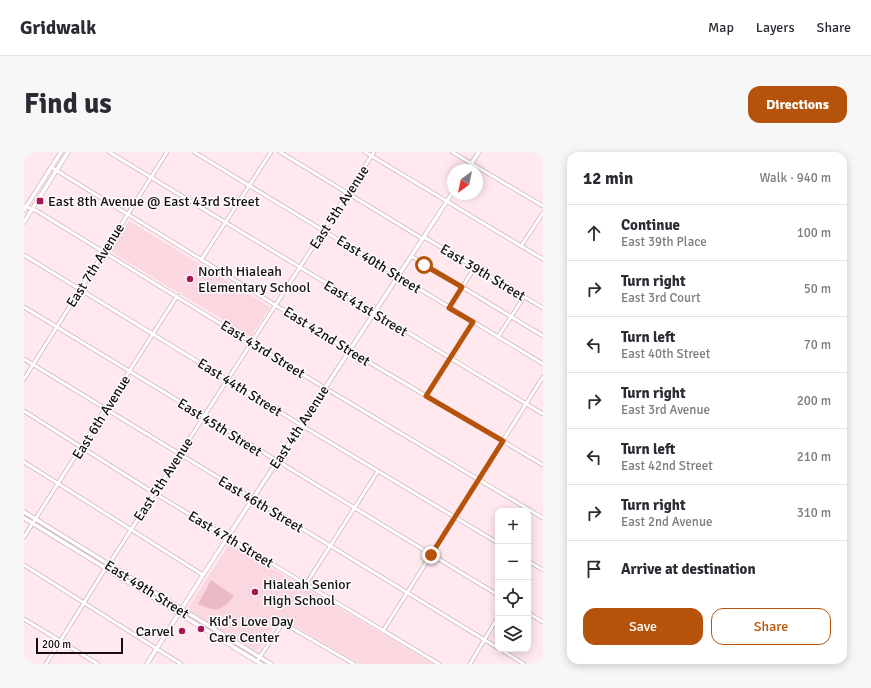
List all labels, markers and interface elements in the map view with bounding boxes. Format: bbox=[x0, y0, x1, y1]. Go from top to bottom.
text: Gridwalk bbox=[20, 16, 96, 40]
text: Map bbox=[708, 19, 734, 36]
text: Layers bbox=[756, 19, 795, 36]
text: Share bbox=[817, 19, 851, 36]
button: Directions bbox=[748, 86, 847, 123]
text: Find us bbox=[24, 87, 112, 121]
street label: East 5th Avenue bbox=[306, 162, 373, 252]
north arrow bbox=[447, 164, 483, 200]
text: 12 min bbox=[583, 168, 633, 189]
text: Walk · 940 m bbox=[760, 170, 831, 186]
place label: East 8th Avenue @ East 43rd Street bbox=[48, 193, 260, 210]
marker: East 8th Avenue @ East 43rd Street bbox=[35, 196, 45, 206]
text: Continue bbox=[621, 216, 680, 234]
street label: East 7th Avenue bbox=[63, 220, 128, 310]
icon: ahead bbox=[583, 222, 605, 244]
text: 100 m bbox=[797, 225, 831, 241]
street label: East 40th Street bbox=[333, 232, 424, 297]
text: East 39th Place bbox=[621, 234, 707, 250]
street label: East 39th Street bbox=[437, 240, 528, 305]
route start bbox=[415, 256, 433, 274]
place label: North Hialeah Elementary School bbox=[198, 263, 311, 296]
text: Turn right bbox=[621, 272, 686, 290]
marker: North Hialeah Elementary School bbox=[185, 274, 195, 284]
street label: East 41st Street bbox=[321, 277, 411, 340]
icon: right bbox=[583, 278, 605, 300]
text: 50 m bbox=[804, 281, 831, 297]
text: East 3rd Court bbox=[621, 290, 701, 306]
street label: East 42nd Street bbox=[280, 303, 373, 370]
street label: East 43rd Street bbox=[217, 317, 308, 382]
text: Turn left bbox=[621, 328, 675, 346]
icon: left bbox=[583, 334, 605, 356]
text: 70 m bbox=[804, 337, 831, 353]
text: East 40th Street bbox=[621, 346, 710, 362]
street label: East 44th Street bbox=[194, 355, 285, 420]
street label: East 6th Avenue bbox=[69, 372, 134, 462]
street label: East 4th Avenue bbox=[266, 382, 333, 472]
text: Turn right bbox=[621, 384, 686, 402]
icon: right bbox=[583, 390, 605, 412]
text: 200 m bbox=[797, 393, 831, 409]
street label: East 45th Street bbox=[174, 395, 265, 460]
text: East 3rd Avenue bbox=[621, 402, 710, 418]
street label: East 5th Avenue bbox=[130, 434, 197, 524]
text: Turn left bbox=[621, 440, 675, 458]
icon: left bbox=[583, 446, 605, 468]
text: 210 m bbox=[797, 449, 831, 465]
text: East 42nd Street bbox=[621, 458, 713, 474]
street label: East 46th Street bbox=[215, 472, 306, 537]
text: Turn right bbox=[621, 496, 686, 514]
icon: right bbox=[583, 502, 605, 524]
text: 310 m bbox=[797, 505, 831, 521]
street label: East 47th Street bbox=[185, 507, 276, 572]
map controls bbox=[495, 508, 531, 652]
button: + bbox=[495, 508, 531, 544]
text: East 2nd Avenue bbox=[621, 514, 712, 530]
button: − bbox=[495, 544, 531, 580]
route end bbox=[422, 546, 440, 564]
street label: East 49th Street bbox=[101, 557, 192, 622]
icon: arrive bbox=[583, 558, 605, 580]
text: Arrive at destination bbox=[621, 560, 756, 578]
place label: Hialeah Senior High School bbox=[263, 576, 352, 609]
button: locate bbox=[495, 580, 531, 616]
marker: Hialeah Senior High School bbox=[250, 587, 260, 597]
button: Save bbox=[583, 608, 703, 645]
button: Share bbox=[711, 608, 831, 645]
place label: Kid's Love Day Care Center bbox=[209, 613, 294, 646]
button: layers bbox=[495, 616, 531, 652]
place label: Carvel bbox=[136, 623, 174, 640]
marker: Kid's Love Day Care Center bbox=[196, 624, 206, 634]
marker: Carvel bbox=[177, 626, 187, 636]
scale bar bbox=[36, 636, 123, 655]
text: 200 m bbox=[42, 638, 71, 651]

